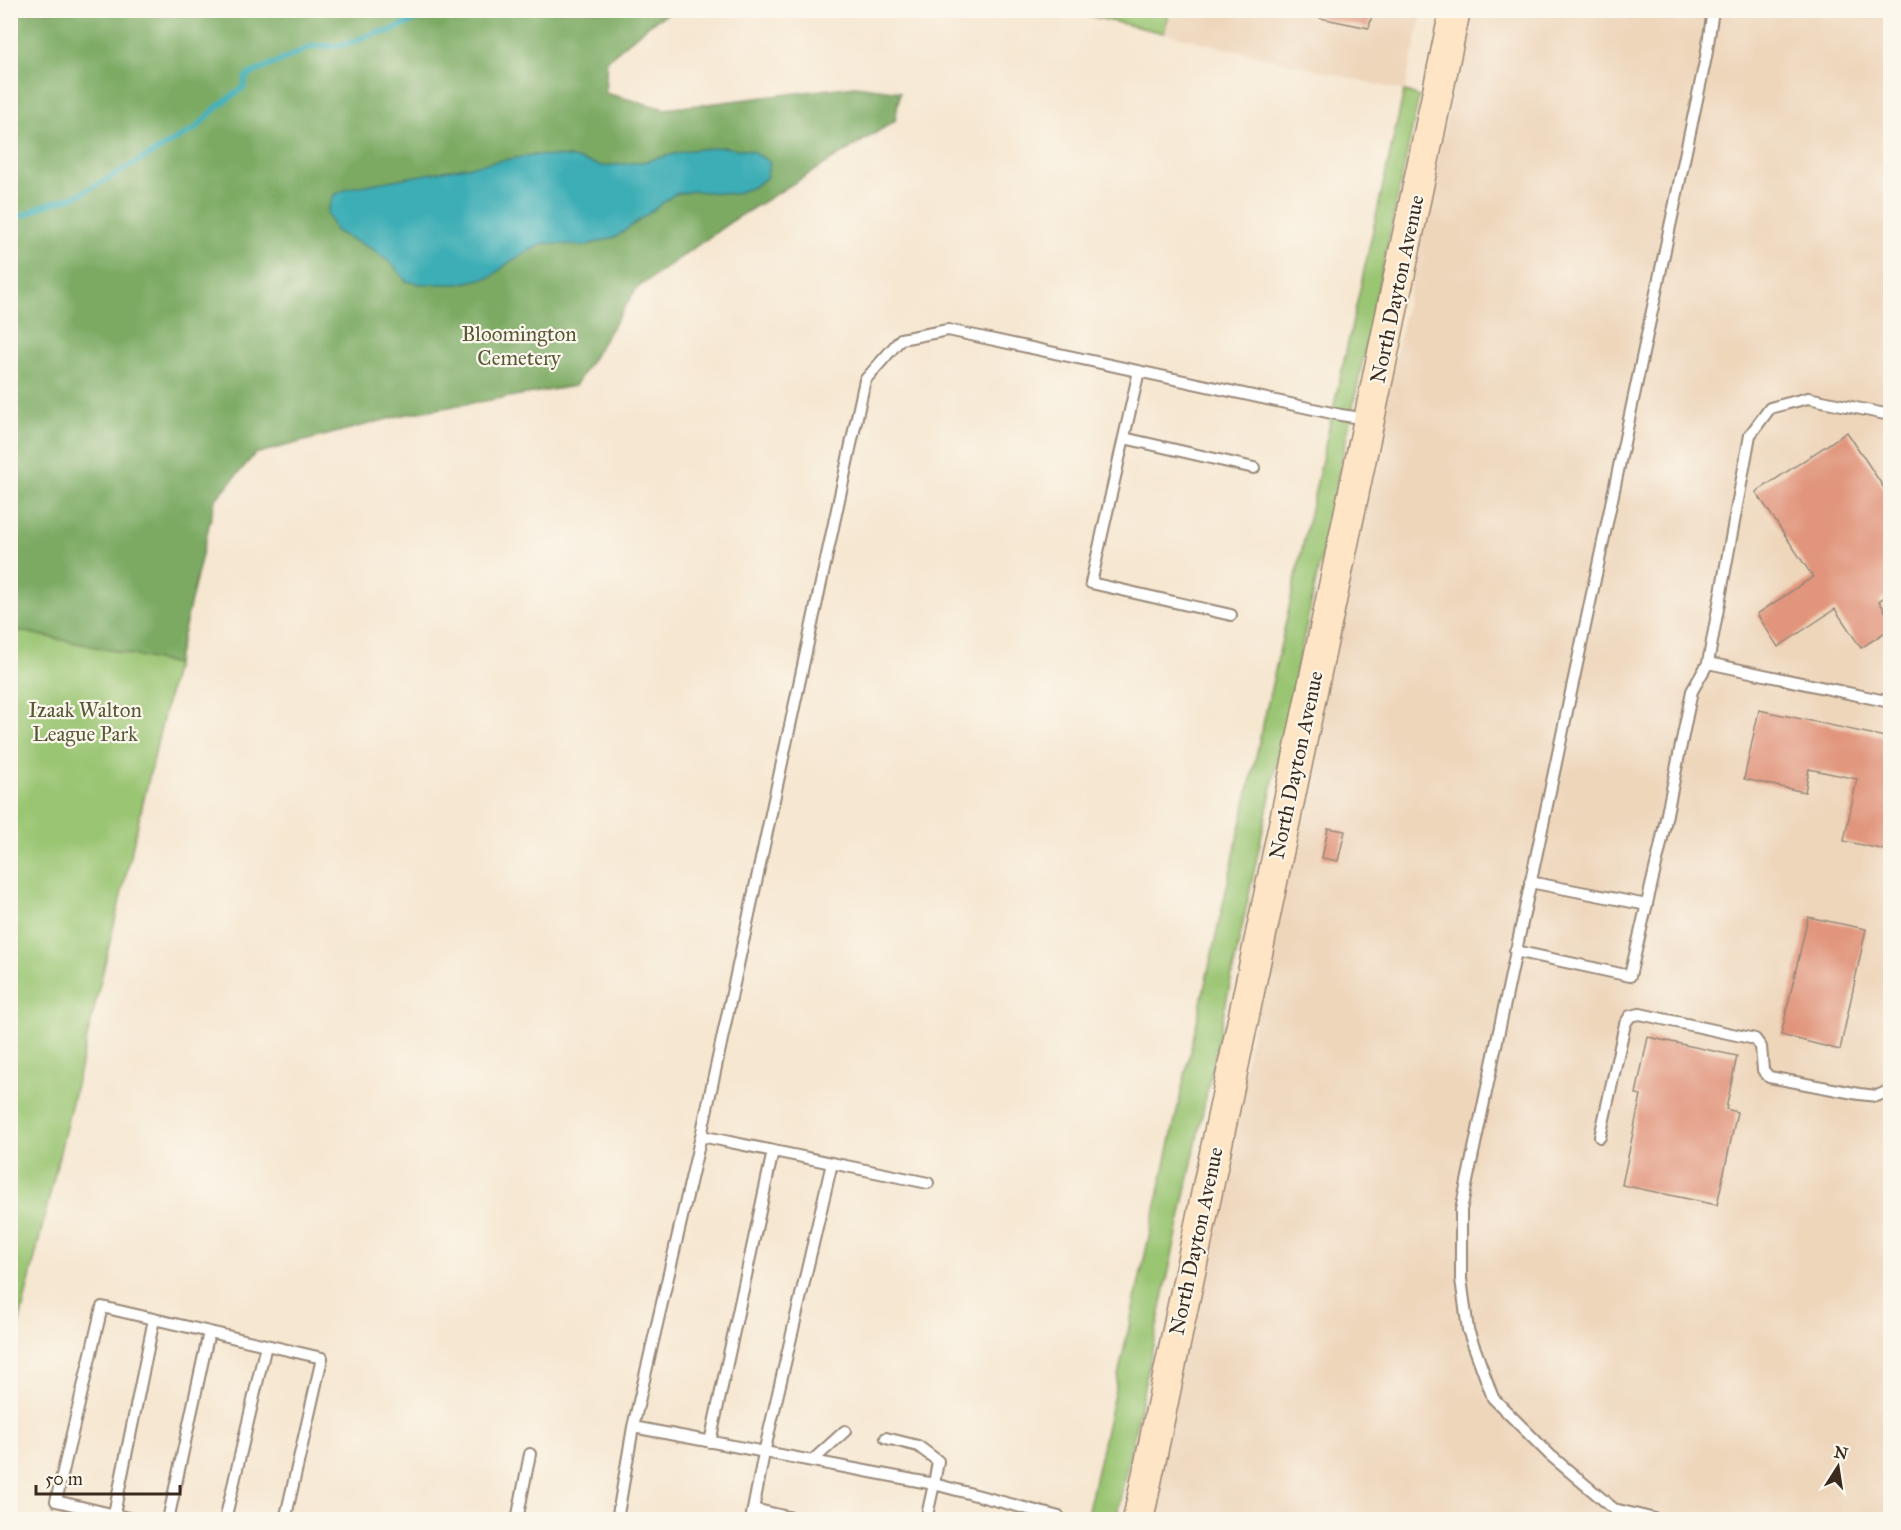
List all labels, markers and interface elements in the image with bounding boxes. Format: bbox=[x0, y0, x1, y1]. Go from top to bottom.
street label: North Dayton Avenue bbox=[1364, 192, 1430, 385]
park label: Bloomington Cemetery bbox=[461, 321, 577, 371]
street label: North Dayton Avenue bbox=[1263, 668, 1329, 861]
park label: Izaak Walton League Park bbox=[28, 697, 142, 747]
street label: North Dayton Avenue bbox=[1163, 1144, 1229, 1337]
north arrow bbox=[1808, 1437, 1868, 1497]
text: N bbox=[1832, 1442, 1850, 1464]
scale bar bbox=[36, 1458, 180, 1496]
text: 50 m bbox=[45, 1468, 83, 1490]

